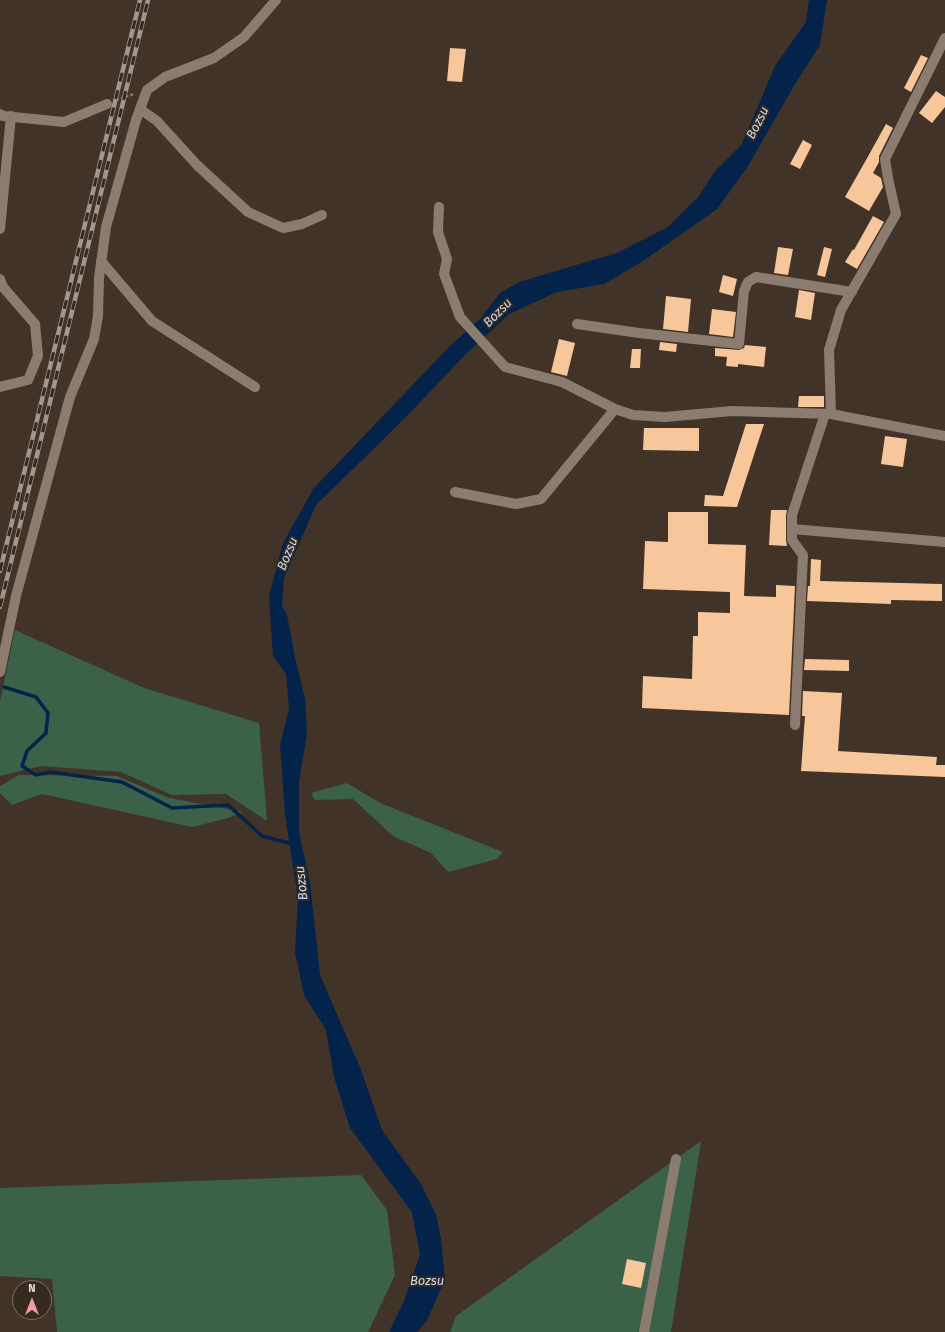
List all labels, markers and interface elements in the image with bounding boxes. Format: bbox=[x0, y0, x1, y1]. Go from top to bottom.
water label: Bozsu bbox=[743, 104, 773, 142]
water label: Bozsu bbox=[480, 295, 516, 331]
water label: Bozsu bbox=[274, 535, 302, 573]
water label: Bozsu bbox=[292, 865, 312, 901]
water label: Bozsu bbox=[410, 1273, 444, 1289]
north arrow bbox=[12, 1280, 52, 1320]
text: N bbox=[28, 1282, 36, 1295]

